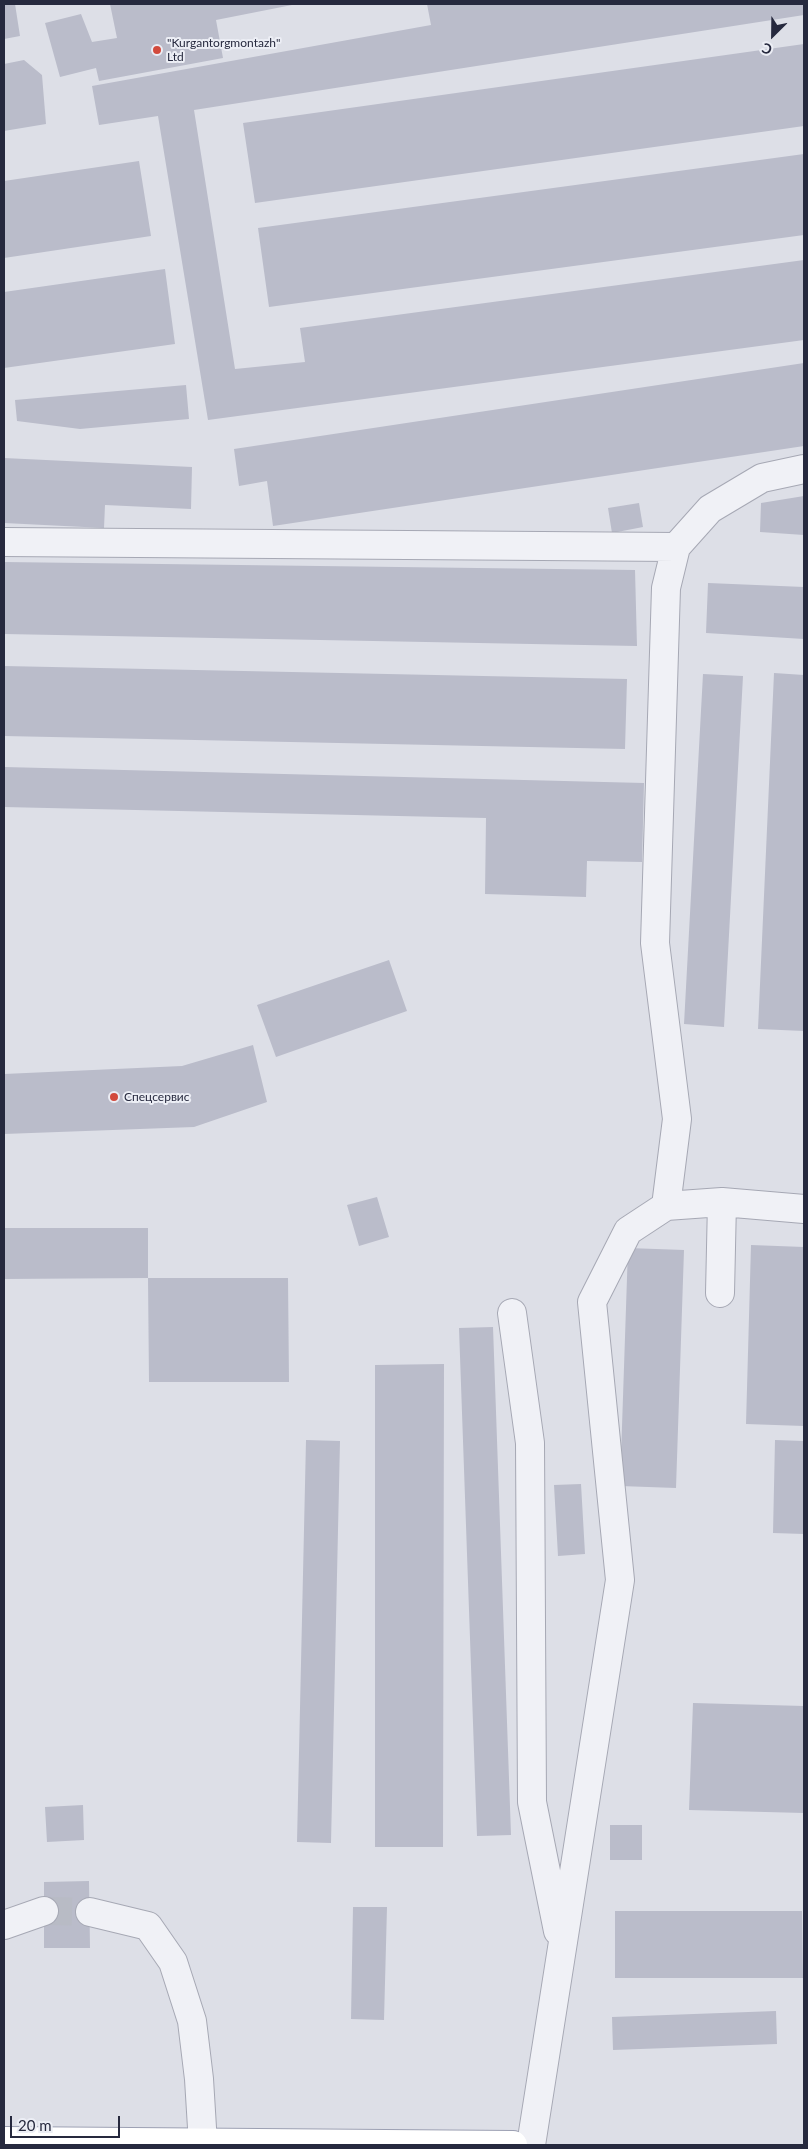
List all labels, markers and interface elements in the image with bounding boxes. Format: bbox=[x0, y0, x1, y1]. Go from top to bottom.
north arrow bbox=[748, 10, 798, 60]
place label: "Kurgantorgmontazh" Ltd bbox=[167, 36, 280, 64]
text: С bbox=[759, 40, 775, 59]
marker: "Kurgantorgmontazh" Ltd bbox=[151, 44, 163, 56]
place label: Спецсервис bbox=[124, 1090, 189, 1104]
marker: Спецсервис bbox=[108, 1091, 120, 1103]
scale bar bbox=[12, 2106, 122, 2138]
text: 20 m bbox=[18, 2116, 52, 2134]

